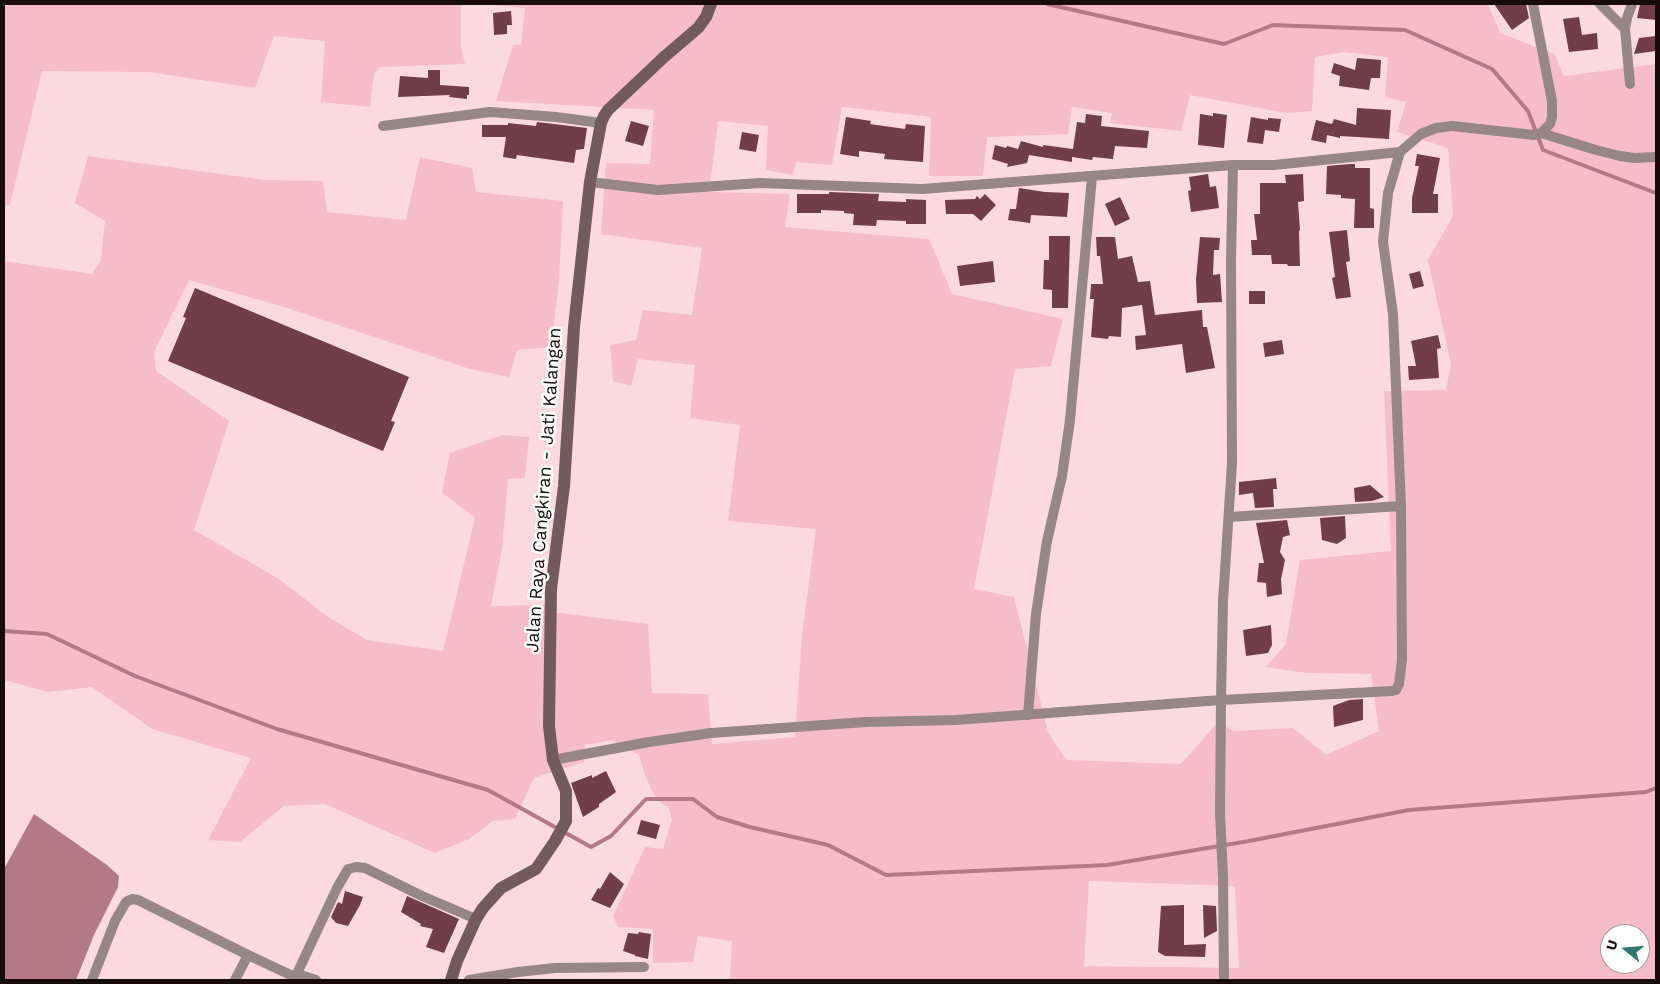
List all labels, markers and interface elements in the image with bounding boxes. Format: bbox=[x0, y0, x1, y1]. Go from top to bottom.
street label: Jalan Raya Cangkiran - Jati Kalangan bbox=[522, 327, 566, 653]
north arrow bbox=[1600, 924, 1650, 974]
text: U bbox=[1603, 938, 1621, 952]

